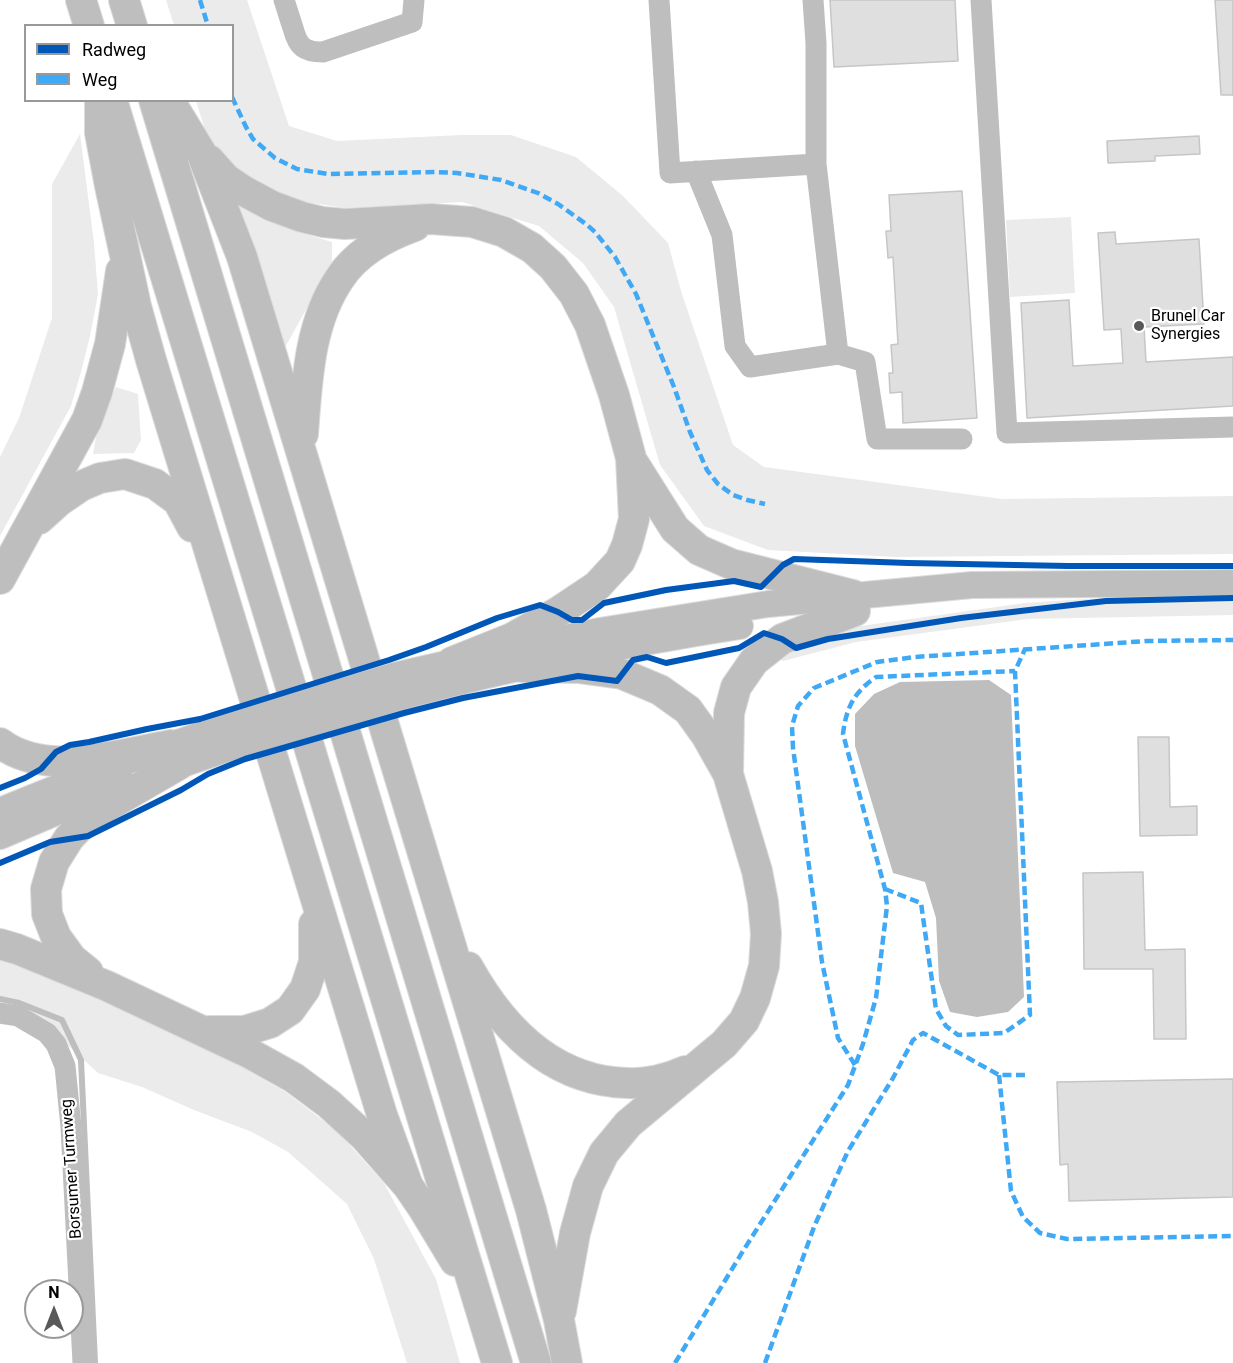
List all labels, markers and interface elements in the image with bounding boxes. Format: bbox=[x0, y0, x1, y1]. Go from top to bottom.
legend bbox=[24, 24, 234, 102]
text: Radweg bbox=[82, 39, 146, 60]
text: Weg bbox=[82, 69, 117, 90]
place label: Brunel Car Synergies bbox=[1151, 307, 1225, 345]
marker: Brunel Car Synergies bbox=[1132, 319, 1146, 333]
street label: Borsumer Turmweg bbox=[58, 1098, 86, 1240]
north arrow bbox=[24, 1279, 84, 1339]
text: N bbox=[48, 1283, 60, 1302]

